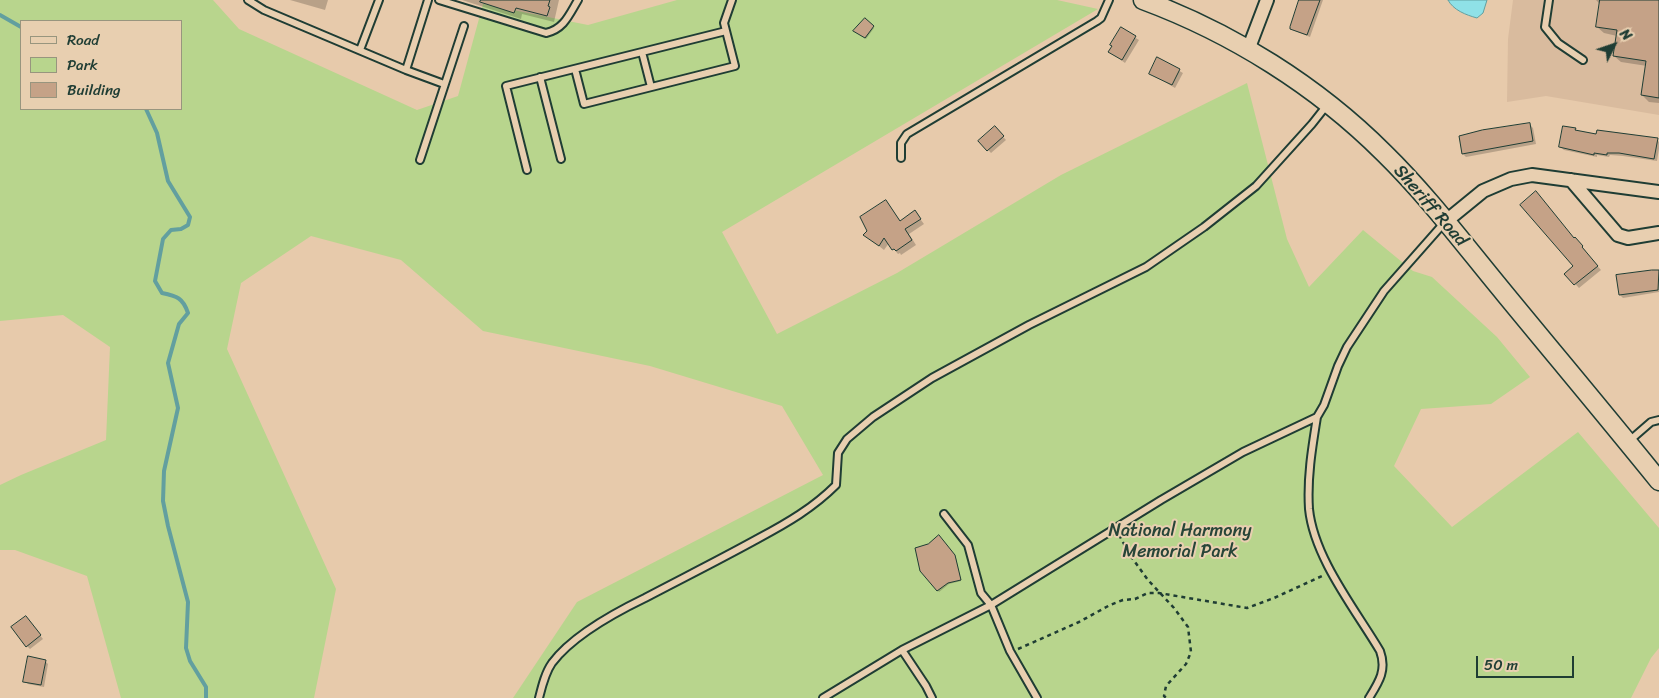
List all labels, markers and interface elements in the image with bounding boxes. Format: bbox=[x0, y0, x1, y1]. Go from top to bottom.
legend bbox=[20, 20, 182, 110]
north arrow bbox=[1589, 20, 1639, 70]
text: N bbox=[1613, 23, 1638, 47]
text: Road bbox=[67, 27, 99, 53]
text: Park bbox=[67, 52, 98, 78]
text: Building bbox=[67, 77, 121, 103]
street label: Sheriff Road bbox=[1389, 161, 1471, 251]
park label: National Harmony Memorial Park bbox=[1108, 520, 1252, 562]
scale bar bbox=[1479, 646, 1576, 678]
text: 50 m bbox=[1484, 652, 1518, 678]

